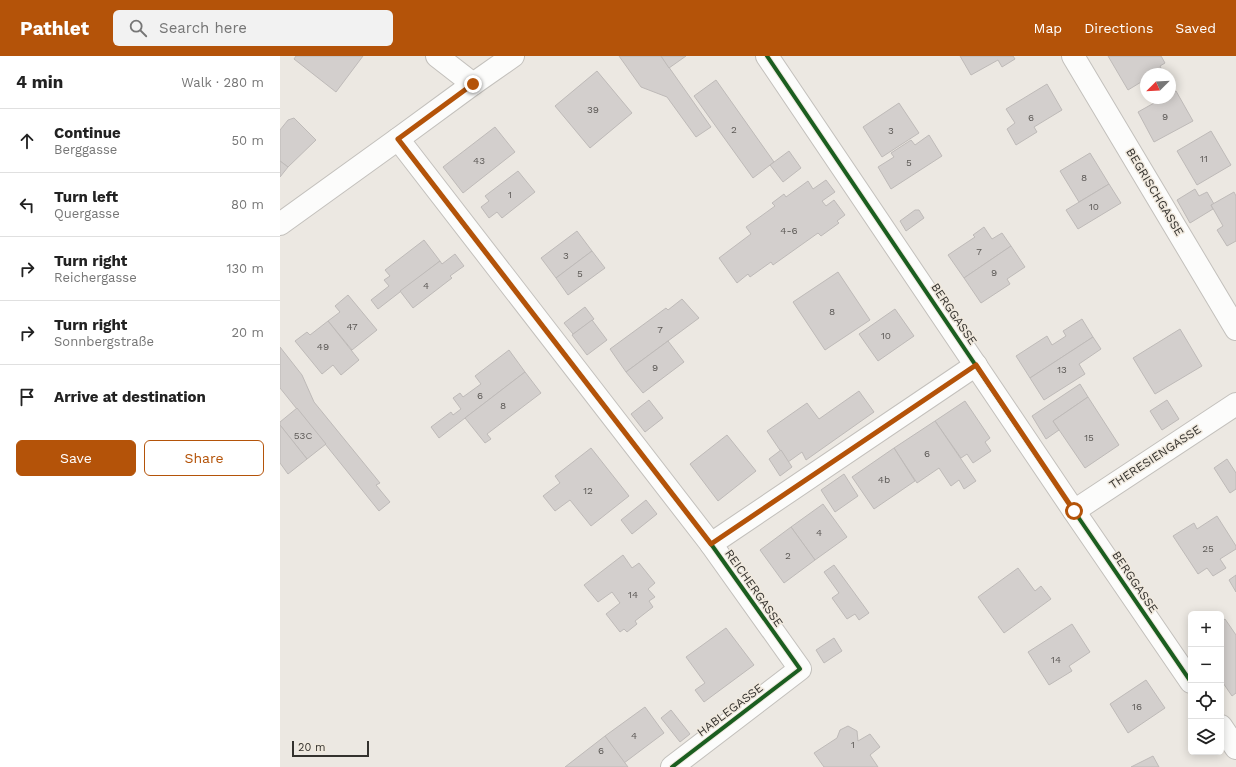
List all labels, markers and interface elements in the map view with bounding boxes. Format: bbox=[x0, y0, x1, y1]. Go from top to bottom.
search box bbox=[113, 10, 393, 46]
text: Pathlet bbox=[20, 17, 89, 40]
icon: search bbox=[127, 17, 149, 39]
text: Search here bbox=[159, 19, 247, 37]
text: Map bbox=[1034, 20, 1062, 36]
text: Directions bbox=[1084, 20, 1153, 36]
text: Saved bbox=[1175, 20, 1216, 36]
north arrow bbox=[1140, 68, 1176, 104]
text: 4 min bbox=[16, 72, 63, 92]
text: Walk · 280 m bbox=[181, 75, 264, 90]
route end bbox=[464, 75, 482, 93]
house number: 39 bbox=[587, 104, 599, 115]
house number: 9 bbox=[1162, 111, 1168, 122]
house number: 6 bbox=[1028, 112, 1034, 123]
text: Continue bbox=[54, 124, 121, 142]
house number: 2 bbox=[731, 124, 737, 135]
house number: 3 bbox=[888, 125, 894, 136]
icon: ahead bbox=[16, 130, 38, 152]
text: 50 m bbox=[232, 133, 264, 148]
text: Berggasse bbox=[54, 142, 117, 157]
street label: BEGRISCHGASSE bbox=[1123, 146, 1187, 239]
house number: 11 bbox=[1200, 153, 1208, 164]
house number: 43 bbox=[473, 155, 485, 166]
house number: 5 bbox=[906, 157, 912, 168]
house number: 8 bbox=[1081, 172, 1087, 183]
text: Turn left bbox=[54, 188, 118, 206]
house number: 1 bbox=[508, 189, 512, 200]
icon: left bbox=[16, 194, 38, 216]
text: 80 m bbox=[231, 197, 264, 212]
house number: 10 bbox=[1089, 201, 1099, 212]
text: Quergasse bbox=[54, 206, 120, 221]
house number: 4-6 bbox=[780, 225, 798, 236]
house number: 7 bbox=[976, 246, 982, 257]
house number: 3 bbox=[563, 250, 569, 261]
text: Turn right bbox=[54, 252, 127, 270]
icon: right bbox=[16, 258, 38, 280]
text: 130 m bbox=[226, 261, 264, 276]
house number: 9 bbox=[991, 267, 997, 278]
house number: 5 bbox=[577, 268, 583, 279]
text: Reichergasse bbox=[54, 270, 137, 285]
house number: 4 bbox=[423, 280, 429, 291]
street label: BERGGASSE bbox=[928, 280, 980, 348]
house number: 8 bbox=[829, 306, 835, 317]
text: Turn right bbox=[54, 316, 127, 334]
house number: 47 bbox=[346, 321, 358, 332]
icon: right bbox=[16, 322, 38, 344]
house number: 7 bbox=[657, 324, 663, 335]
text: 20 m bbox=[232, 325, 264, 340]
house number: 10 bbox=[881, 330, 891, 341]
text: Sonnbergstraße bbox=[54, 334, 154, 349]
house number: 49 bbox=[317, 341, 329, 352]
house number: 9 bbox=[652, 362, 658, 373]
house number: 13 bbox=[1057, 364, 1067, 375]
icon: arrive bbox=[16, 386, 38, 408]
text: Arrive at destination bbox=[54, 388, 206, 406]
house number: 6 bbox=[477, 390, 483, 401]
house number: 8 bbox=[500, 400, 506, 411]
street label: THERESIENGASSE bbox=[1106, 422, 1204, 492]
house number: 53C bbox=[294, 430, 312, 441]
house number: 15 bbox=[1084, 432, 1094, 443]
button: Save bbox=[16, 440, 136, 476]
button: Share bbox=[144, 440, 264, 476]
house number: 6 bbox=[924, 448, 930, 459]
house number: 4b bbox=[878, 474, 890, 485]
house number: 12 bbox=[583, 485, 593, 496]
route start bbox=[1065, 502, 1083, 520]
house number: 4 bbox=[816, 527, 822, 538]
house number: 25 bbox=[1202, 543, 1214, 554]
street label: REICHERGASSE bbox=[722, 547, 786, 630]
street label: BERGGASSE bbox=[1109, 548, 1161, 616]
house number: 2 bbox=[785, 550, 791, 561]
house number: 14 bbox=[628, 589, 638, 600]
map controls bbox=[1188, 611, 1224, 755]
button: + bbox=[1188, 611, 1224, 647]
button: − bbox=[1188, 647, 1224, 683]
house number: 14 bbox=[1051, 654, 1061, 665]
street label: HABLEGASSE bbox=[694, 681, 766, 739]
button: locate bbox=[1188, 683, 1224, 719]
house number: 16 bbox=[1132, 701, 1142, 712]
button: layers bbox=[1188, 719, 1224, 755]
house number: 4 bbox=[631, 730, 637, 741]
scale bar bbox=[292, 739, 369, 758]
house number: 1 bbox=[851, 739, 855, 750]
text: 20 m bbox=[298, 741, 326, 754]
house number: 6 bbox=[598, 745, 604, 756]

